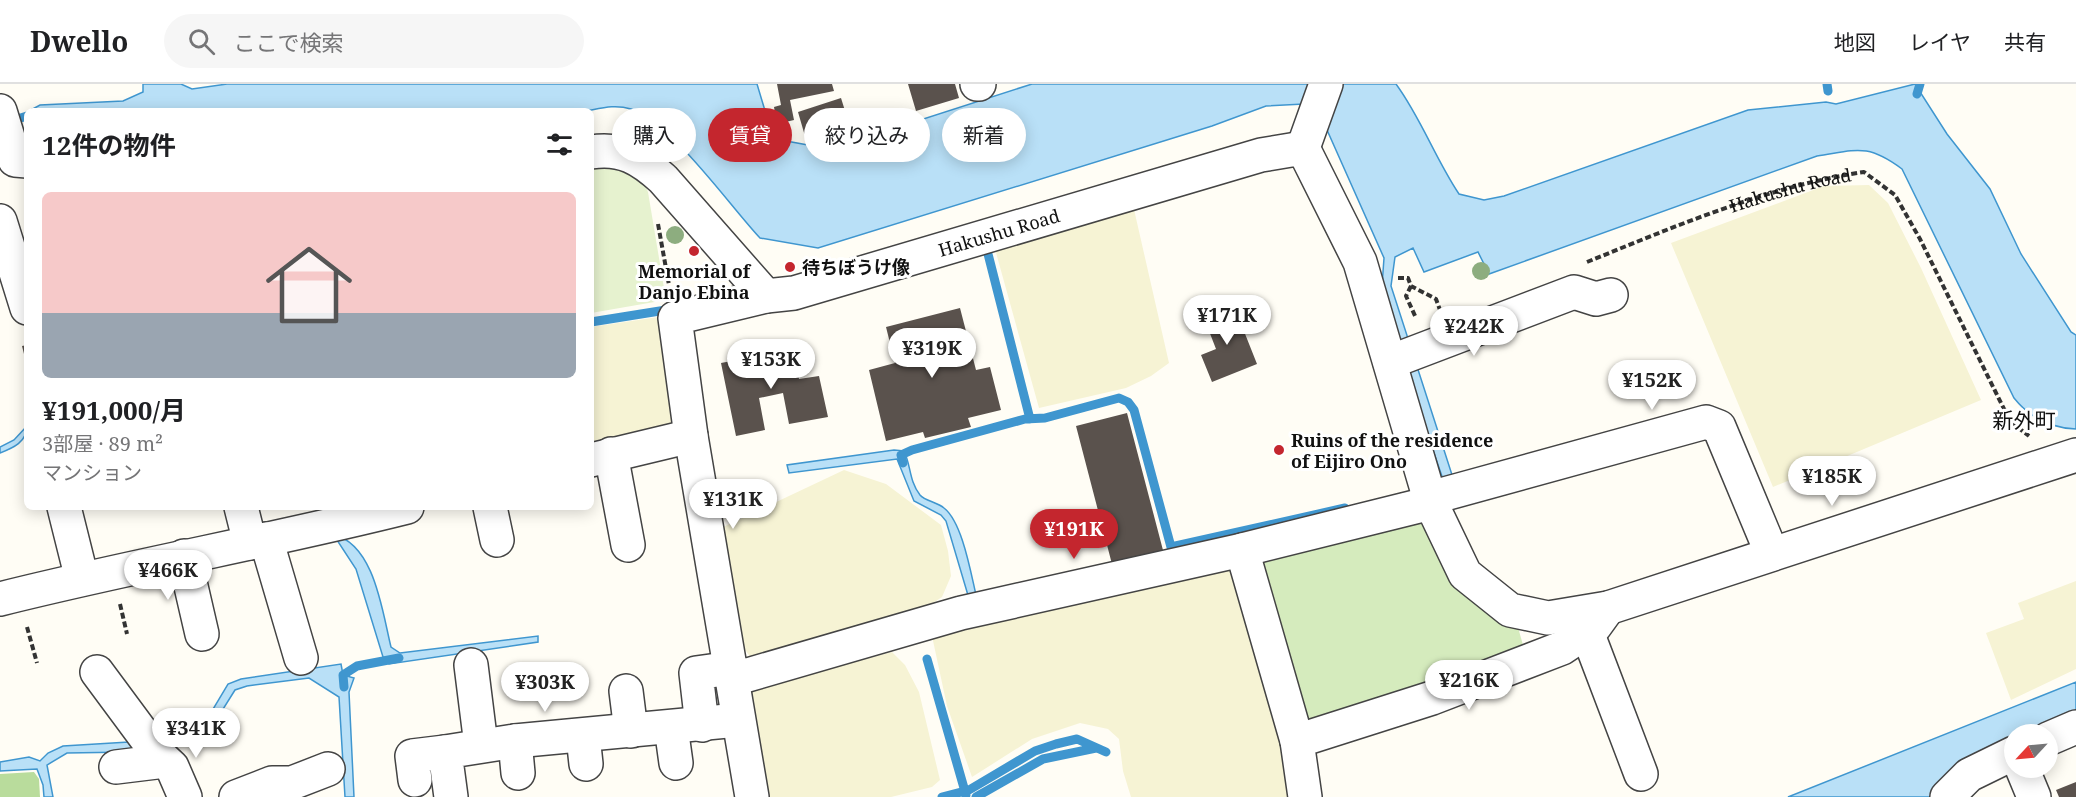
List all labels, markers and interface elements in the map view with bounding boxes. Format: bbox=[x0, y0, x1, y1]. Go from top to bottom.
search box bbox=[164, 14, 584, 68]
text: Dwello bbox=[30, 22, 128, 60]
icon: search bbox=[185, 25, 218, 58]
text: ここで検索 bbox=[233, 27, 343, 57]
text: 地図 bbox=[1834, 28, 1876, 56]
text: レイヤ bbox=[1909, 28, 1971, 56]
text: 共有 bbox=[2004, 28, 2046, 56]
chip: 購入 bbox=[612, 108, 696, 162]
chip: 賃貸 bbox=[708, 108, 792, 162]
chip: 絞り込み bbox=[804, 108, 930, 162]
chip: 新着 bbox=[942, 108, 1026, 162]
text: 12件の物件 bbox=[42, 127, 175, 163]
icon: filters bbox=[543, 128, 576, 161]
street label: Hakushu Road bbox=[1726, 162, 1853, 218]
street label: Hakushu Road bbox=[935, 203, 1063, 262]
icon: home bbox=[255, 231, 363, 339]
marker: Memorial of Danjo Ebina bbox=[687, 244, 701, 258]
place label: 待ちぼうけ像 bbox=[802, 255, 910, 279]
place label: Memorial of Danjo Ebina bbox=[638, 259, 752, 304]
marker: 待ちぼうけ像 bbox=[783, 260, 797, 274]
pin: ¥171K bbox=[1185, 295, 1269, 346]
text: ¥171K bbox=[1197, 301, 1257, 328]
pin: ¥242K bbox=[1432, 306, 1516, 357]
text: ¥242K bbox=[1444, 312, 1504, 339]
pin: ¥319K bbox=[890, 328, 974, 379]
text: ¥319K bbox=[902, 334, 962, 361]
pin: ¥153K bbox=[729, 339, 813, 390]
text: ¥153K bbox=[741, 345, 801, 372]
pin: ¥152K bbox=[1610, 360, 1694, 411]
text: ¥152K bbox=[1622, 366, 1682, 393]
text: ¥191,000/月 bbox=[42, 392, 186, 428]
district label: 新外町 bbox=[1993, 406, 2056, 434]
place label: Ruins of the residence of Eijiro Ono bbox=[1291, 428, 1493, 473]
text: 3部屋 · 89 m² bbox=[42, 430, 163, 457]
marker: Ruins of the residence of Eijiro Ono bbox=[1272, 443, 1286, 457]
pin: ¥185K bbox=[1790, 456, 1874, 507]
text: マンション bbox=[42, 459, 142, 486]
text: ¥185K bbox=[1802, 462, 1862, 489]
pin: ¥131K bbox=[691, 479, 775, 530]
text: ¥131K bbox=[703, 485, 763, 512]
pin: ¥191K bbox=[1032, 509, 1116, 560]
text: ¥191K bbox=[1044, 515, 1104, 542]
pin: ¥466K bbox=[126, 550, 210, 601]
text: ¥466K bbox=[138, 556, 198, 583]
pin: ¥216K bbox=[1427, 660, 1511, 711]
pin: ¥303K bbox=[503, 662, 587, 713]
text: ¥216K bbox=[1439, 666, 1499, 693]
text: ¥303K bbox=[515, 668, 575, 695]
pin: ¥341K bbox=[154, 708, 238, 759]
text: ¥341K bbox=[166, 714, 226, 741]
north arrow bbox=[2004, 724, 2058, 778]
map controls bbox=[2004, 724, 2058, 778]

